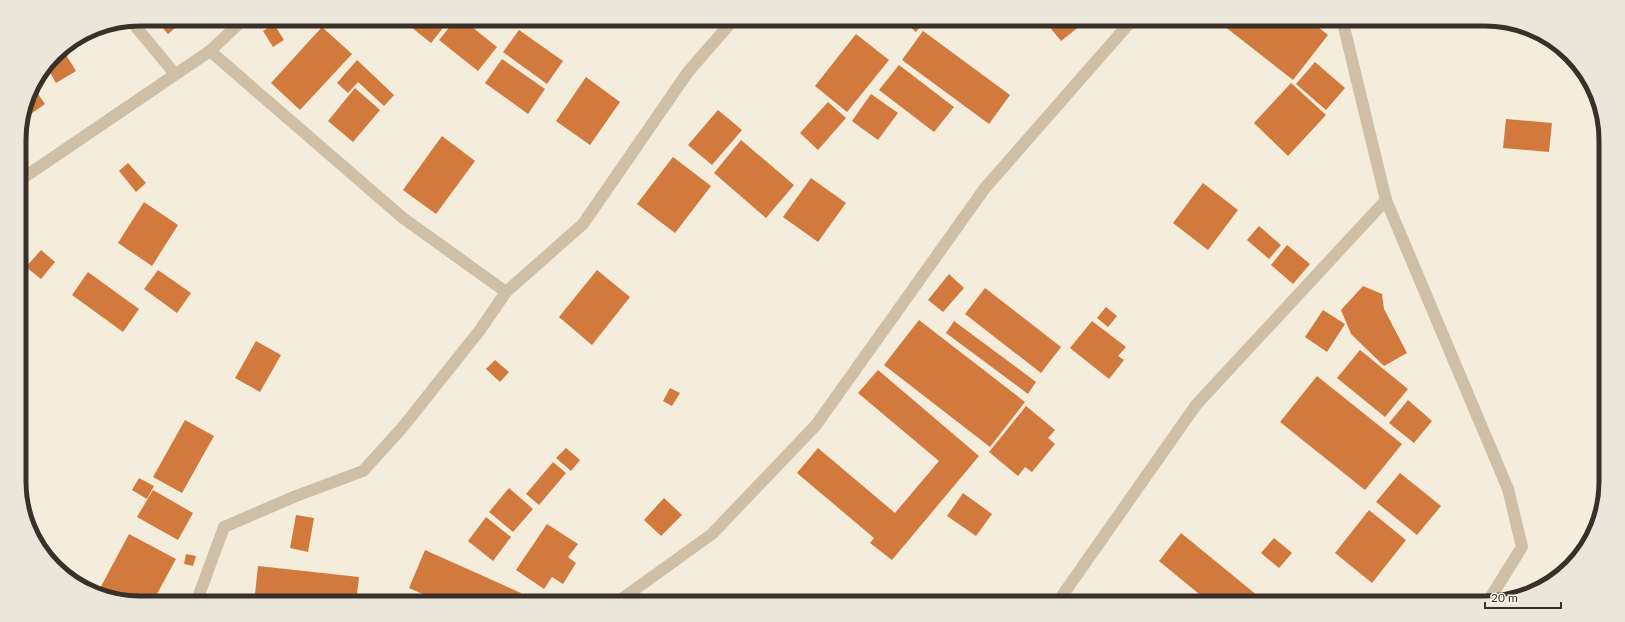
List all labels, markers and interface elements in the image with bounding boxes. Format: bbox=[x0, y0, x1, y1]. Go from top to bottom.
scale bar bbox=[1485, 584, 1561, 610]
text: 20 m bbox=[1491, 590, 1518, 605]

